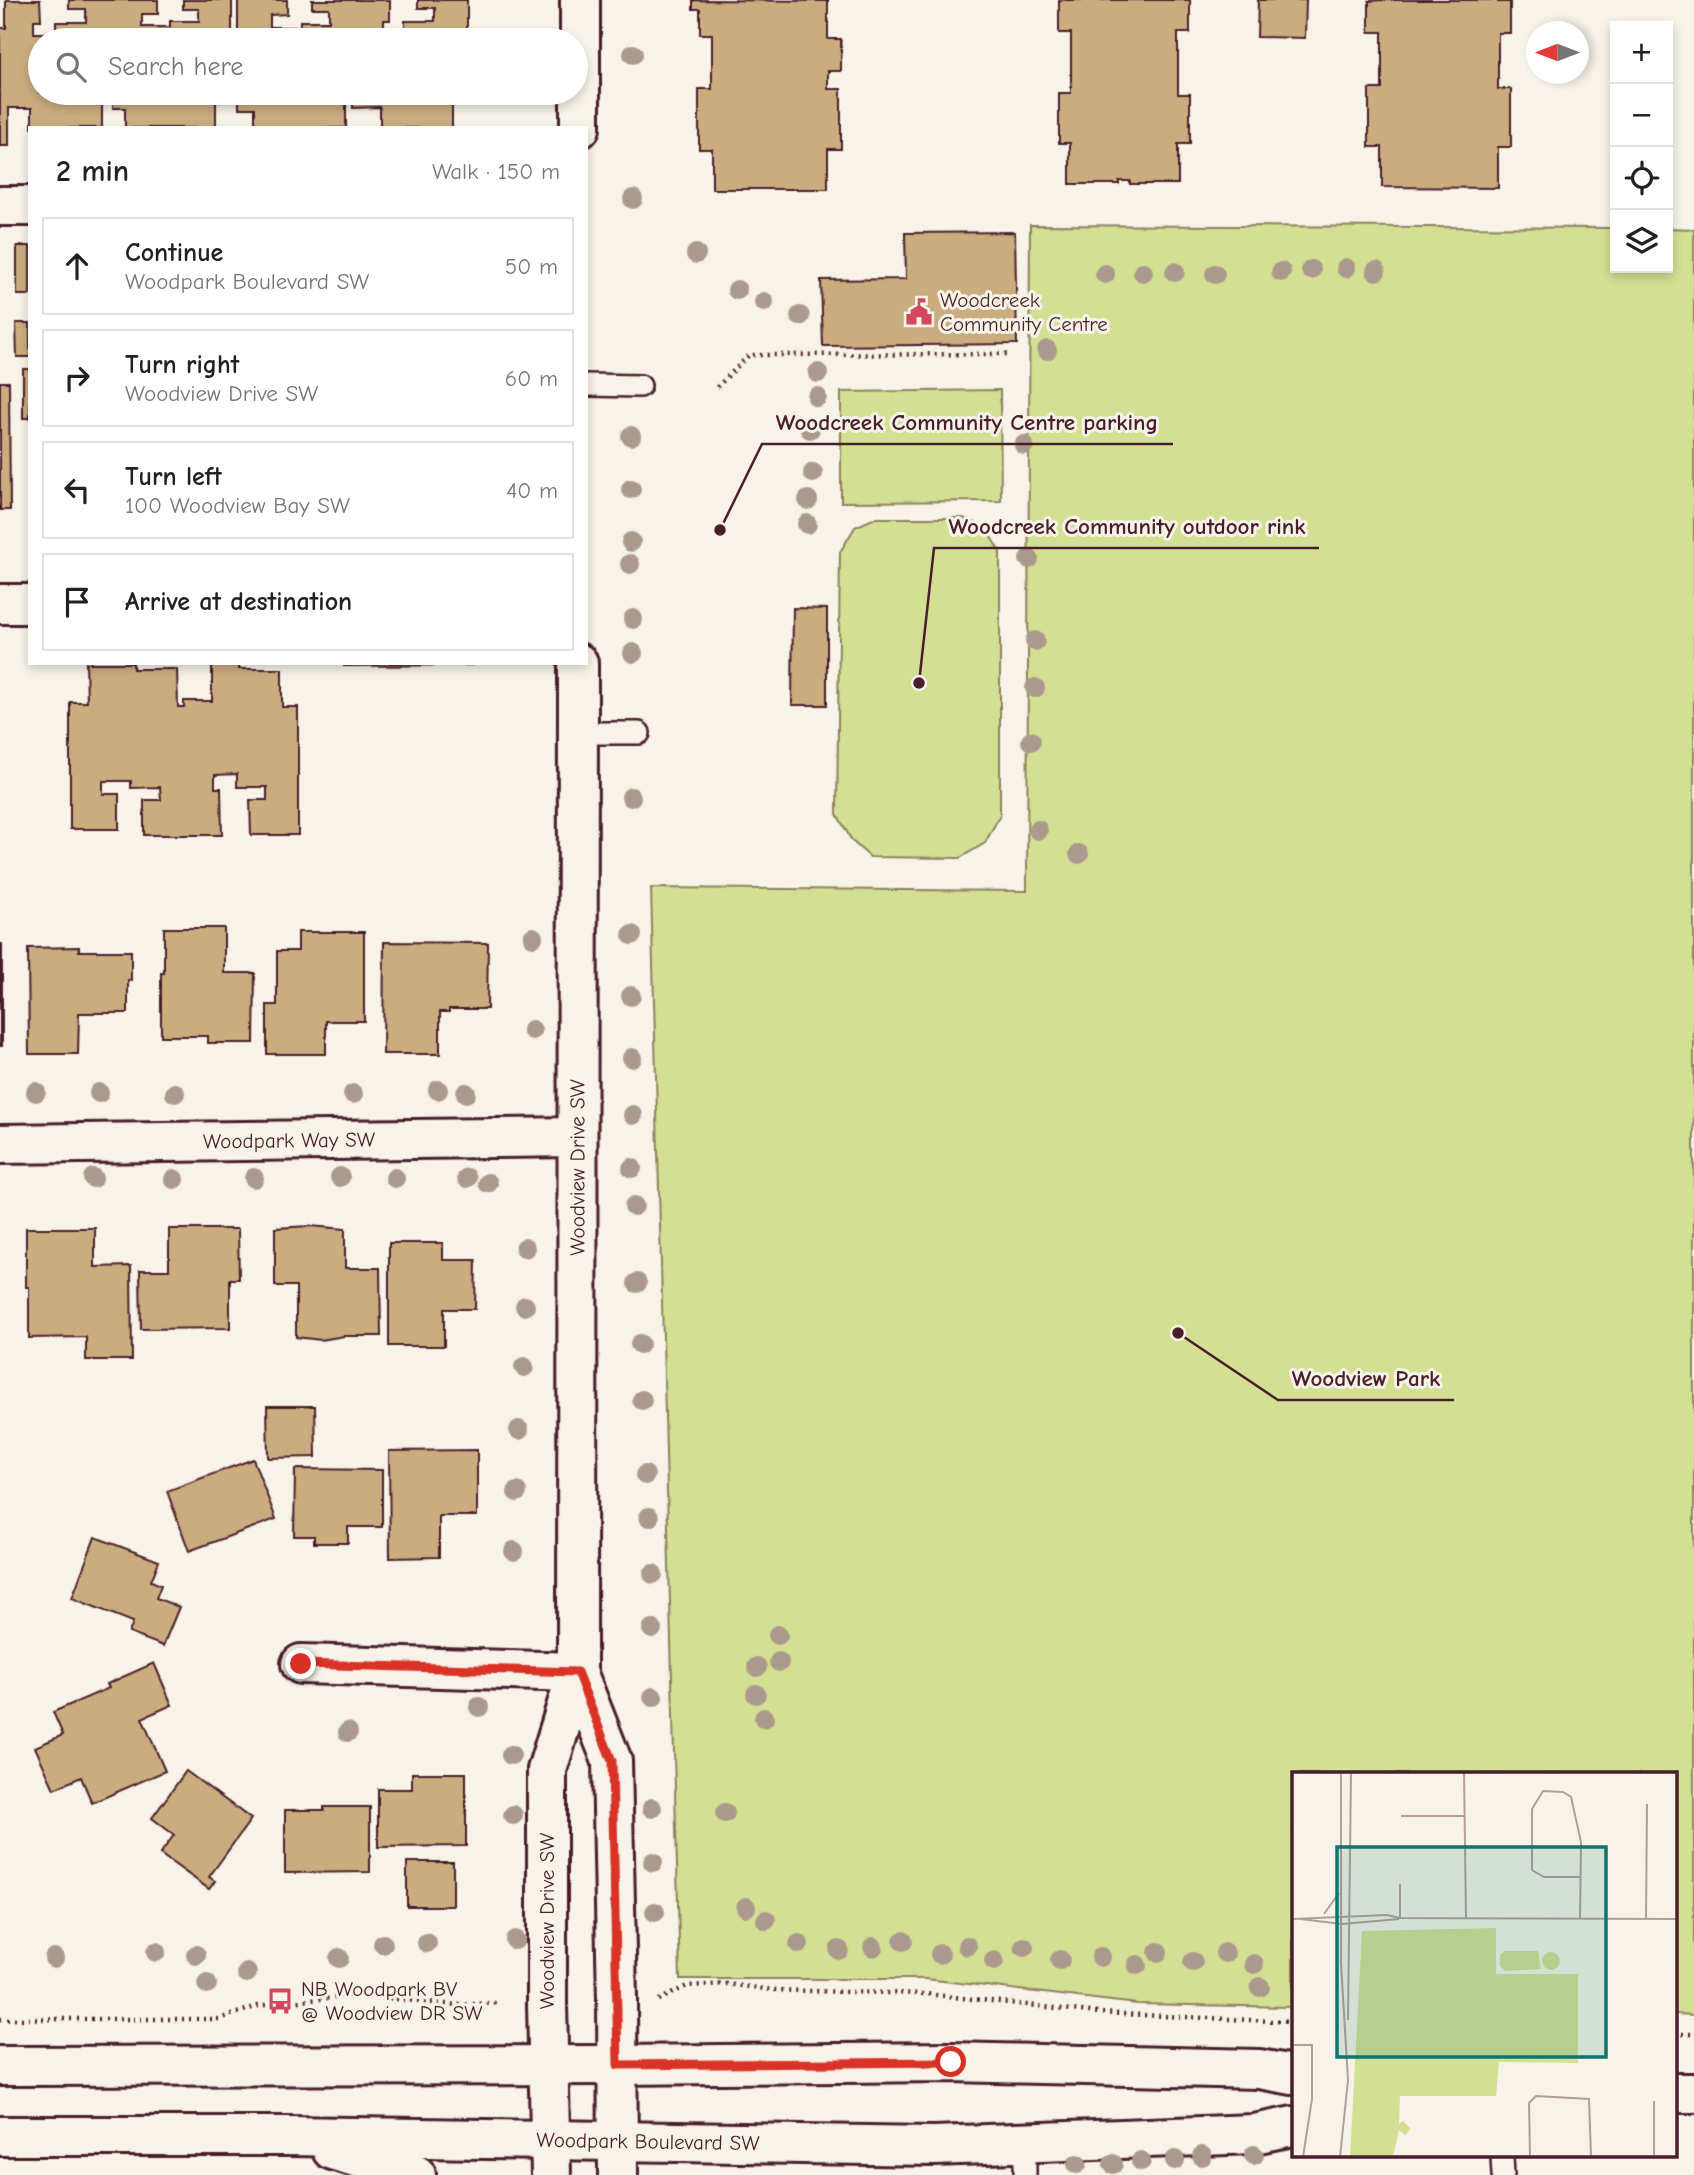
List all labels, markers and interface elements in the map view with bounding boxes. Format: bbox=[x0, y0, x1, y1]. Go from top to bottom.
north arrow bbox=[1526, 21, 1589, 84]
map controls bbox=[1610, 21, 1673, 273]
button: + bbox=[1610, 21, 1673, 84]
search box bbox=[28, 28, 588, 105]
icon: search bbox=[52, 48, 90, 86]
text: Search here bbox=[108, 52, 243, 82]
button: − bbox=[1610, 84, 1673, 147]
button: locate bbox=[1610, 147, 1673, 210]
text: 2 min bbox=[56, 154, 129, 189]
text: Walk · 150 m bbox=[432, 158, 560, 185]
button: layers bbox=[1610, 210, 1673, 273]
text: Continue bbox=[125, 238, 223, 268]
icon: ahead bbox=[58, 247, 96, 285]
text: 50 m bbox=[505, 253, 558, 280]
text: Woodpark Boulevard SW bbox=[125, 268, 369, 295]
place label: Woodcreek Community Centre bbox=[940, 288, 1108, 336]
public building icon: Woodcreek Community Centre bbox=[904, 297, 934, 327]
text: Turn right bbox=[125, 350, 239, 380]
icon: right bbox=[58, 359, 96, 397]
text: 60 m bbox=[505, 365, 558, 392]
text: Woodview Drive SW bbox=[125, 380, 318, 407]
callout: Woodcreek Community Centre parking bbox=[762, 400, 1173, 444]
text: Woodcreek Community Centre parking bbox=[776, 409, 1158, 436]
text: Turn left bbox=[125, 462, 222, 492]
icon: left bbox=[58, 471, 96, 509]
text: 40 m bbox=[506, 477, 558, 504]
text: 100 Woodview Bay SW bbox=[125, 492, 350, 519]
callout: Woodcreek Community outdoor rink bbox=[934, 504, 1319, 548]
text: Woodcreek Community outdoor rink bbox=[949, 513, 1305, 540]
icon: arrive bbox=[58, 583, 96, 621]
text: Arrive at destination bbox=[125, 587, 352, 617]
street label: Woodview Drive SW bbox=[565, 1079, 590, 1256]
street label: Woodpark Way SW bbox=[203, 1127, 376, 1154]
callout: Woodview Park bbox=[1278, 1356, 1454, 1400]
text: Woodview Park bbox=[1292, 1365, 1440, 1392]
route end bbox=[285, 1648, 316, 1679]
inset map bbox=[1292, 1772, 1676, 2158]
street label: Woodview Drive SW bbox=[535, 1832, 559, 2009]
place label: NB Woodpark BV @ Woodview DR SW bbox=[301, 1977, 483, 2025]
bus stop icon: NB Woodpark BV @ Woodview DR SW bbox=[265, 1986, 295, 2016]
route start bbox=[935, 2046, 966, 2077]
street label: Woodpark Boulevard SW bbox=[536, 2128, 760, 2155]

